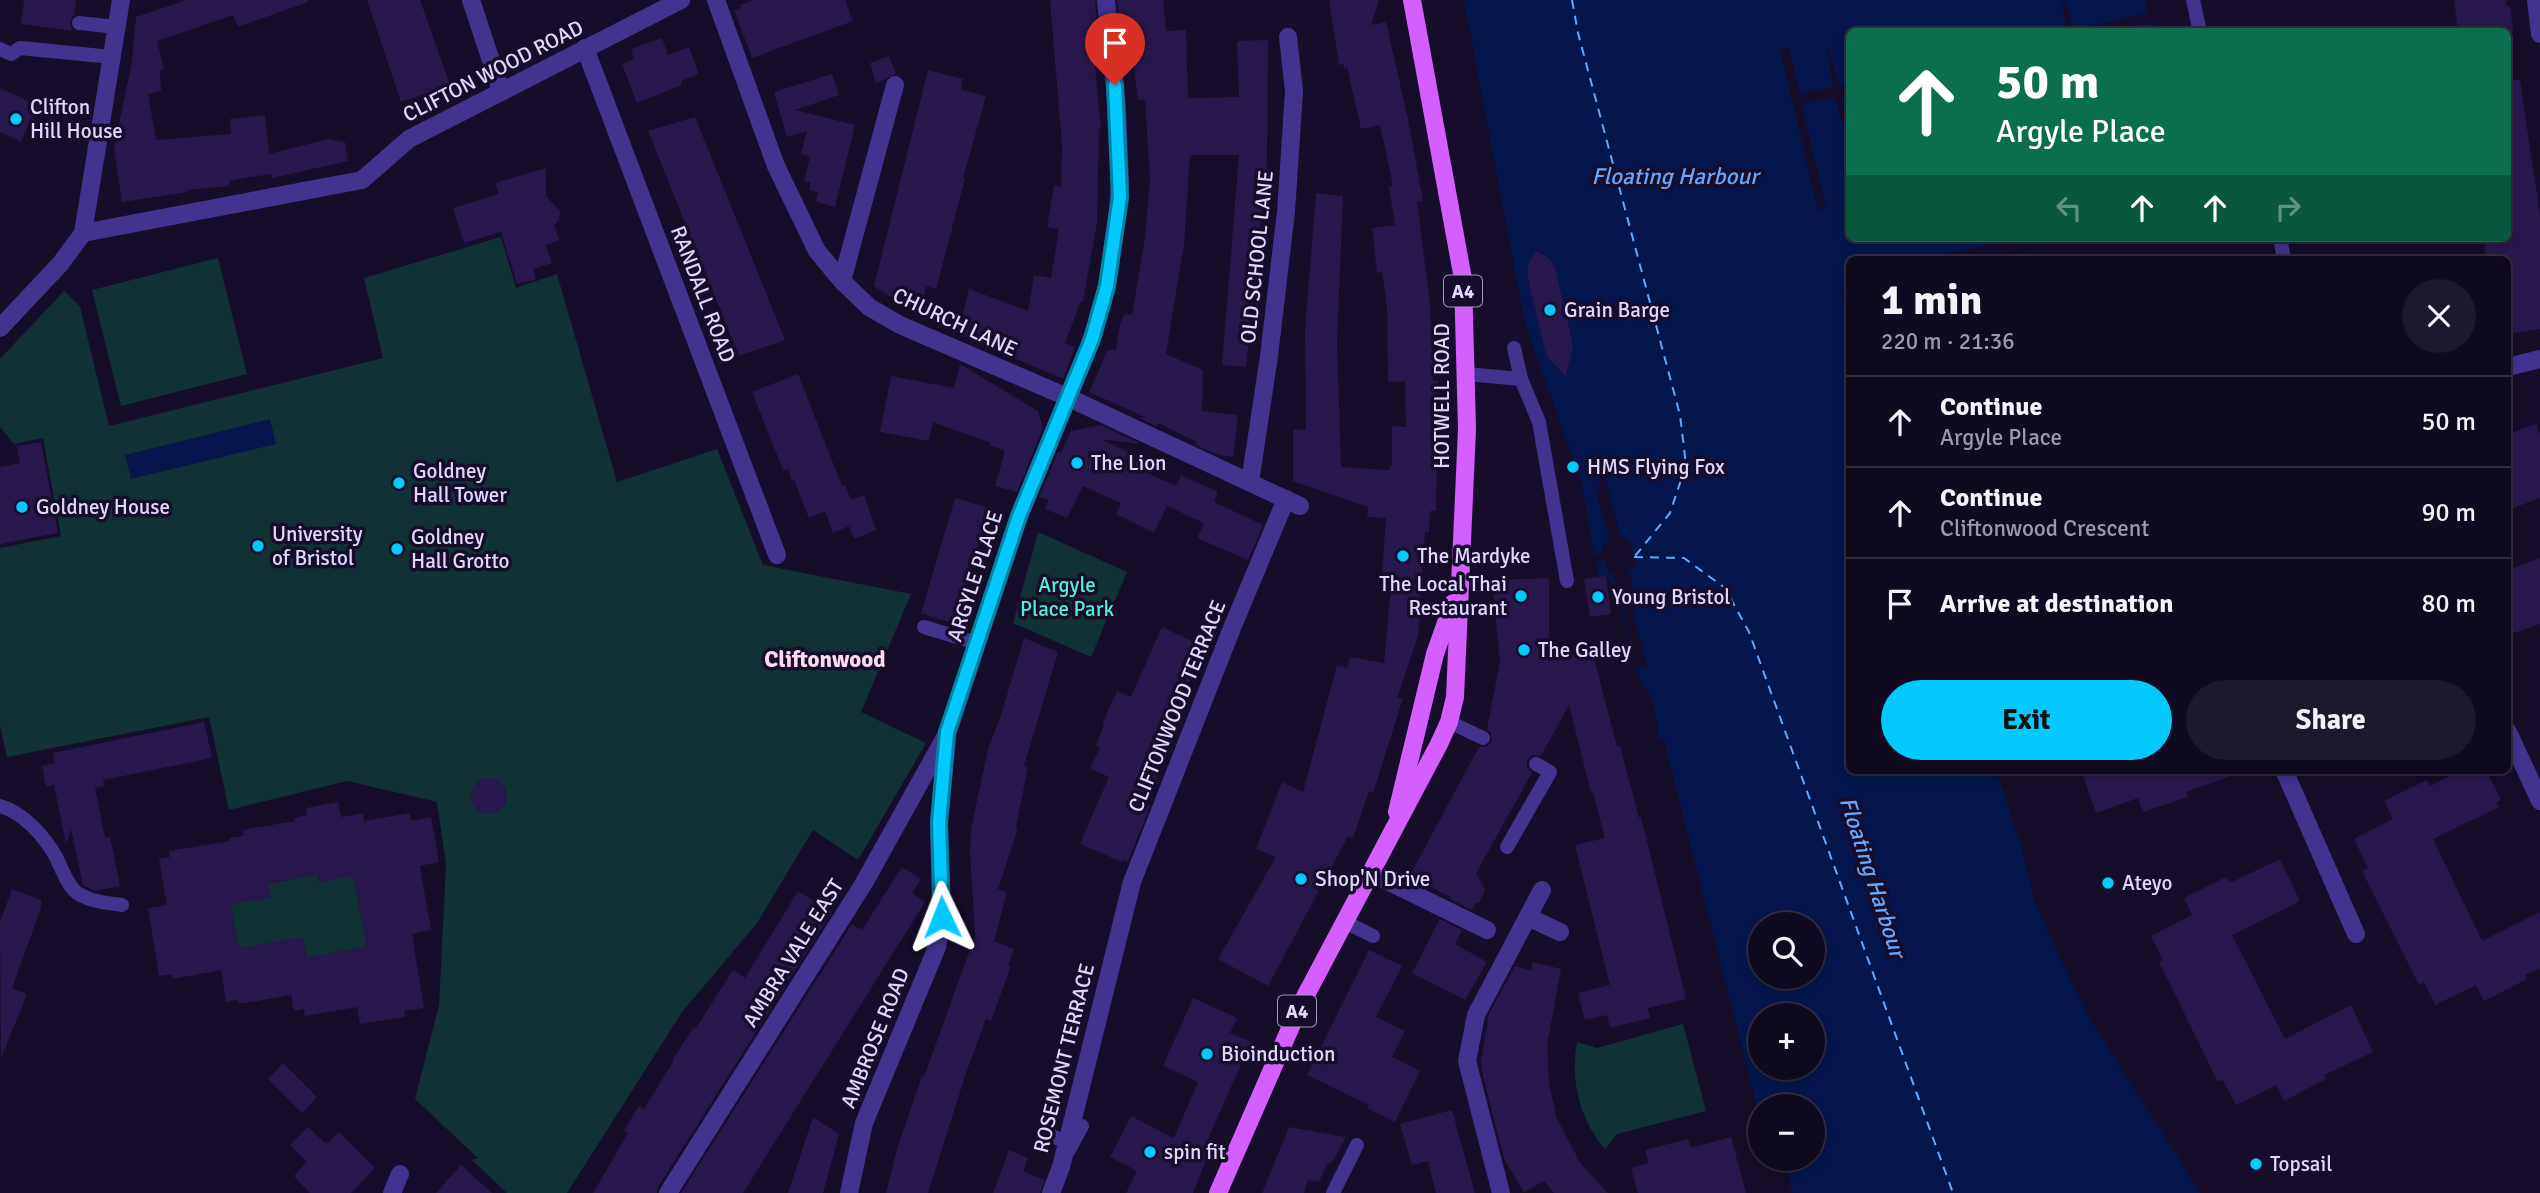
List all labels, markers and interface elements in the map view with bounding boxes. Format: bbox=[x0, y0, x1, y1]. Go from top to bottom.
pin bbox=[1085, 13, 1145, 85]
street label: CLIFTON WOOD ROAD bbox=[399, 14, 587, 128]
icon: arrive bbox=[1096, 24, 1134, 62]
text: 50 m bbox=[1996, 52, 2099, 112]
icon: ahead bbox=[1881, 56, 1972, 147]
place label: Clifton Hill House bbox=[30, 94, 123, 144]
marker: Clifton Hill House bbox=[8, 111, 24, 127]
text: Argyle Place bbox=[1996, 112, 2166, 151]
water label: Floating Harbour bbox=[1592, 162, 1762, 191]
street label: OLD SCHOOL LANE bbox=[1235, 169, 1279, 345]
icon: left bbox=[2050, 189, 2088, 227]
icon: ahead bbox=[2123, 189, 2161, 227]
icon: ahead bbox=[2196, 189, 2234, 227]
icon: right bbox=[2269, 189, 2307, 227]
street label: RANDALL ROAD bbox=[665, 222, 741, 366]
text: 1 min bbox=[1881, 275, 1982, 326]
road number: A4 bbox=[1444, 276, 1482, 306]
button: close bbox=[2402, 279, 2476, 353]
street label: CHURCH LANE bbox=[889, 282, 1021, 362]
place label: Grain Barge bbox=[1564, 297, 1670, 323]
marker: Grain Barge bbox=[1542, 302, 1558, 318]
street label: HOTWELL ROAD bbox=[1429, 323, 1455, 469]
text: 220 m · 21:36 bbox=[1881, 327, 2015, 356]
text: Continue bbox=[1940, 391, 2042, 423]
icon: ahead bbox=[1881, 403, 1919, 441]
text: 50 m bbox=[2421, 406, 2476, 438]
text: Argyle Place bbox=[1940, 423, 2062, 452]
place label: The Lion bbox=[1091, 450, 1167, 476]
place label: HMS Flying Fox bbox=[1587, 454, 1725, 480]
marker: The Lion bbox=[1069, 455, 1085, 471]
place label: Goldney Hall Tower bbox=[413, 458, 507, 508]
marker: HMS Flying Fox bbox=[1565, 459, 1581, 475]
marker: Goldney Hall Tower bbox=[391, 475, 407, 491]
text: Continue bbox=[1940, 482, 2042, 514]
place label: Goldney House bbox=[36, 494, 170, 520]
icon: ahead bbox=[1881, 494, 1919, 532]
text: 90 m bbox=[2421, 497, 2476, 529]
marker: Goldney House bbox=[14, 499, 30, 515]
street label: ARGYLE PLACE bbox=[942, 507, 1008, 645]
text: Cliftonwood Crescent bbox=[1940, 514, 2149, 543]
place label: University of Bristol bbox=[272, 521, 363, 571]
place label: Goldney Hall Grotto bbox=[411, 524, 510, 574]
marker: University of Bristol bbox=[250, 538, 266, 554]
marker: Goldney Hall Grotto bbox=[389, 541, 405, 557]
place label: The Mardyke bbox=[1417, 543, 1531, 569]
marker: The Mardyke bbox=[1395, 548, 1411, 564]
place label: The Local Thai Restaurant bbox=[1379, 571, 1507, 621]
park label: Argyle Place Park bbox=[1020, 572, 1114, 622]
place label: Young Bristol bbox=[1612, 584, 1731, 610]
icon: arrive bbox=[1881, 585, 1919, 623]
marker: The Local Thai Restaurant bbox=[1513, 588, 1529, 604]
text: Arrive at destination bbox=[1940, 588, 2173, 620]
text: 80 m bbox=[2421, 588, 2476, 620]
marker: Young Bristol bbox=[1590, 589, 1606, 605]
street label: CLIFTONWOOD TERRACE bbox=[1123, 596, 1231, 816]
place label: The Galley bbox=[1538, 637, 1631, 663]
marker: The Galley bbox=[1516, 642, 1532, 658]
district label: Cliftonwood bbox=[764, 645, 886, 674]
button: Exit bbox=[1881, 680, 2172, 760]
button: Share bbox=[2186, 680, 2476, 760]
water label: Floating Harbour bbox=[1833, 793, 1913, 964]
place label: Shop'N Drive bbox=[1315, 866, 1430, 892]
place label: Ateyo bbox=[2122, 870, 2172, 896]
marker: Shop'N Drive bbox=[1293, 871, 1309, 887]
street label: AMBRA VALE EAST bbox=[737, 874, 849, 1032]
marker: Ateyo bbox=[2100, 875, 2116, 891]
position arrow bbox=[905, 880, 979, 954]
map controls bbox=[1748, 912, 1825, 1171]
button: search bbox=[1748, 912, 1825, 989]
street label: ROSEMONT TERRACE bbox=[1028, 961, 1100, 1155]
street label: AMBROSE ROAD bbox=[835, 964, 915, 1112]
road number: A4 bbox=[1278, 995, 1316, 1026]
button: + bbox=[1748, 1003, 1825, 1080]
place label: Bioinduction bbox=[1221, 1041, 1336, 1067]
marker: Bioinduction bbox=[1199, 1046, 1215, 1062]
button: − bbox=[1748, 1094, 1825, 1171]
place label: spin fit bbox=[1164, 1139, 1226, 1165]
marker: spin fit bbox=[1142, 1144, 1158, 1160]
place label: Topsail bbox=[2270, 1151, 2332, 1177]
marker: Topsail bbox=[2248, 1156, 2264, 1172]

